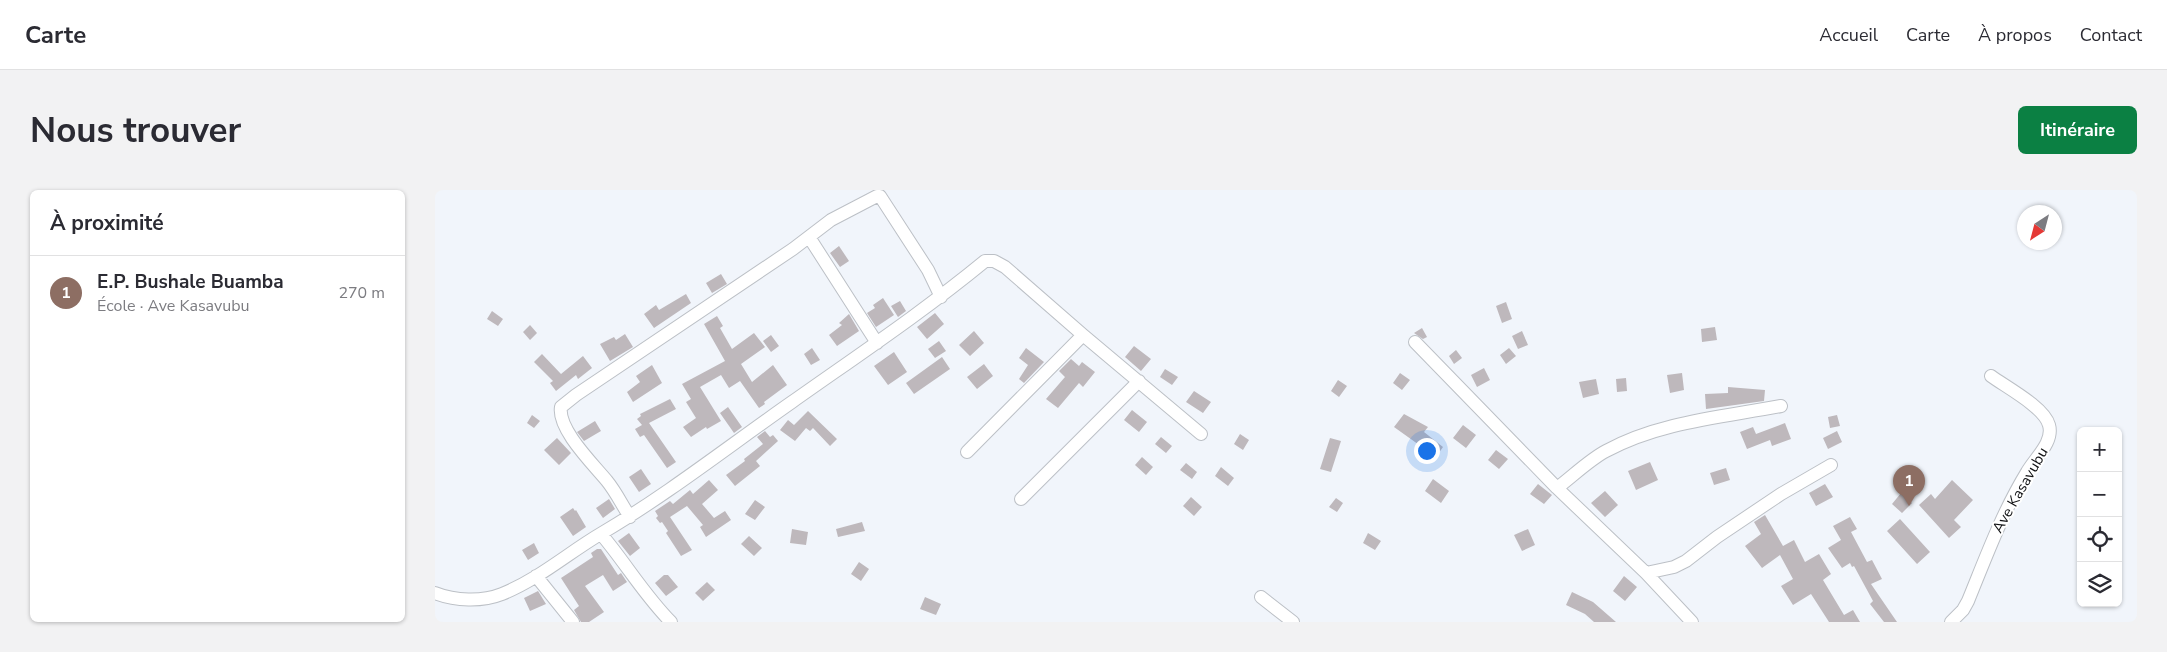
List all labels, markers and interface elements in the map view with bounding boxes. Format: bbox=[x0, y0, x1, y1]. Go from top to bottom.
text: Carte bbox=[25, 19, 86, 51]
text: Accueil bbox=[1819, 23, 1878, 47]
text: Carte bbox=[1906, 23, 1950, 47]
text: À propos bbox=[1978, 23, 2052, 47]
text: Contact bbox=[2080, 23, 2142, 47]
button: Itinéraire bbox=[2018, 106, 2137, 154]
text: Nous trouver bbox=[30, 107, 241, 154]
north arrow bbox=[2017, 205, 2062, 250]
text: À proximité bbox=[50, 209, 164, 237]
text: E.P. Bushale Buamba bbox=[97, 269, 284, 295]
text: 1 bbox=[61, 282, 71, 304]
text: 270 m bbox=[338, 282, 385, 304]
text: École · Ave Kasavubu bbox=[97, 295, 250, 317]
map controls bbox=[2077, 427, 2122, 607]
button: + bbox=[2077, 427, 2122, 472]
your location bbox=[1414, 438, 1440, 464]
street label: Ave Kasavubu bbox=[1987, 444, 2053, 536]
pin: 1 bbox=[1893, 465, 1925, 506]
button: − bbox=[2077, 472, 2122, 517]
button: locate bbox=[2077, 517, 2122, 562]
button: layers bbox=[2077, 562, 2122, 607]

